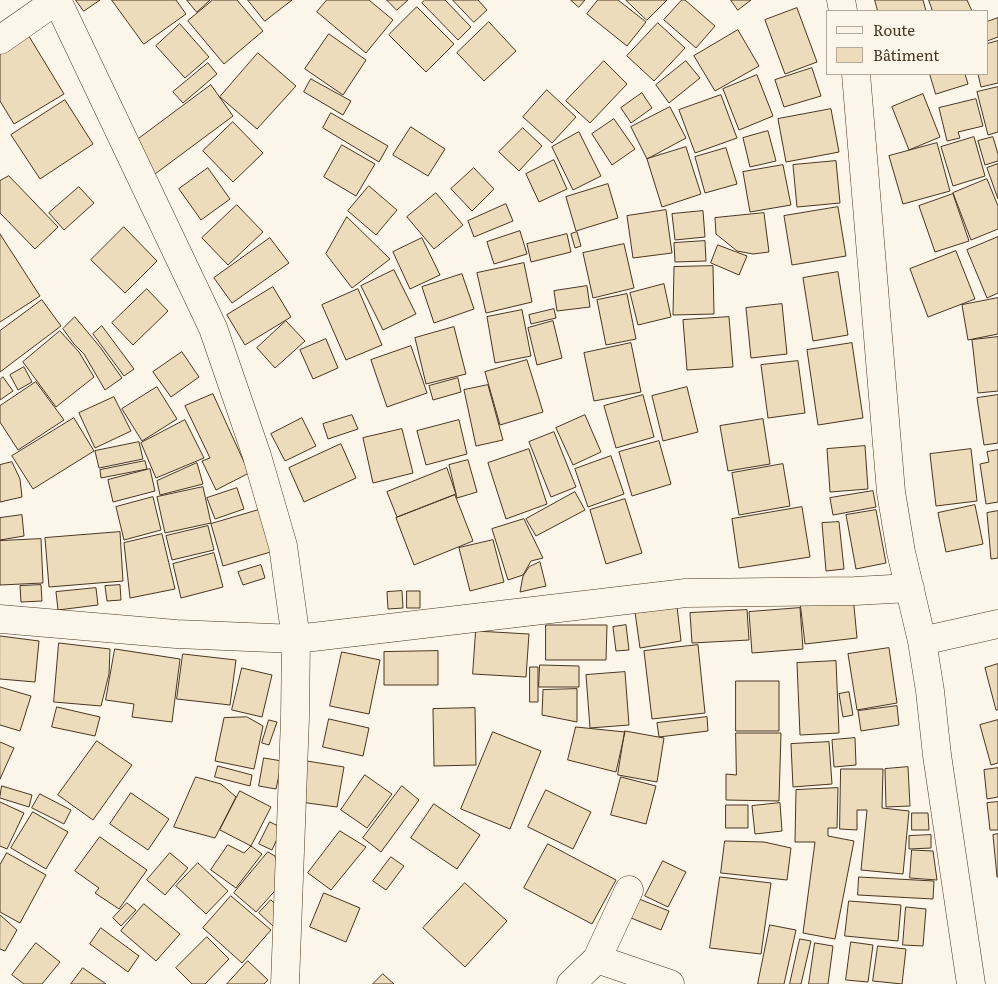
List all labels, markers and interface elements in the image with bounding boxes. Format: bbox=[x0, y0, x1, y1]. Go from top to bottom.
legend bbox=[826, 10, 988, 75]
text: Route bbox=[873, 18, 915, 41]
text: Bâtiment bbox=[873, 43, 939, 66]

